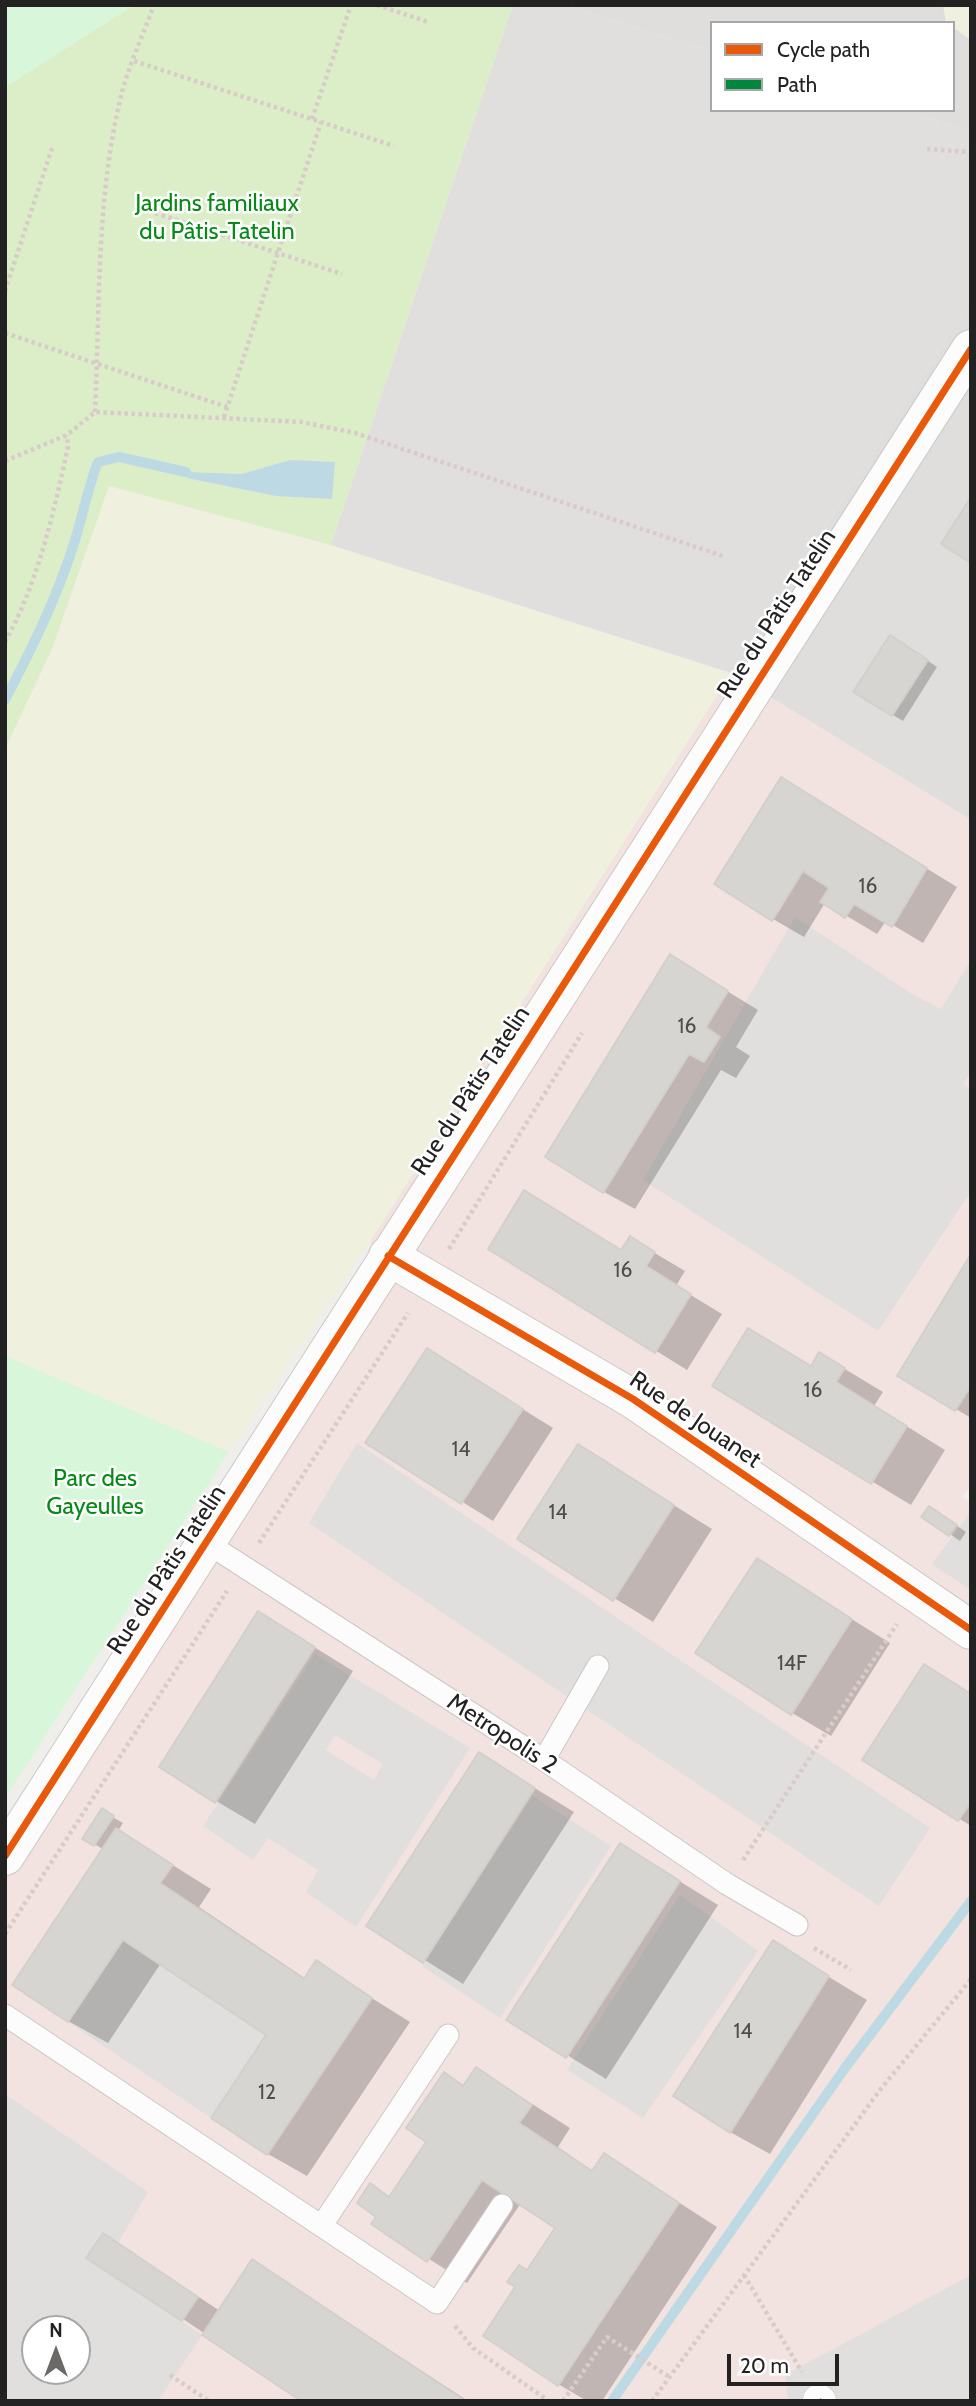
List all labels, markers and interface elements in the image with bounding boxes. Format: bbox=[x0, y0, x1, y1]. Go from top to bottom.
legend bbox=[710, 21, 955, 112]
text: Cycle path bbox=[777, 37, 870, 62]
text: Path bbox=[777, 72, 817, 97]
park label: Jardins familiaux du Pâtis-Tatelin bbox=[135, 190, 299, 246]
street label: Rue du Pâtis Tatelin bbox=[712, 524, 842, 704]
house number: 16 bbox=[859, 874, 877, 900]
street label: Rue du Pâtis Tatelin bbox=[406, 1001, 536, 1181]
house number: 16 bbox=[678, 1014, 696, 1040]
house number: 16 bbox=[614, 1258, 632, 1284]
street label: Rue de Jouanet bbox=[624, 1365, 766, 1475]
house number: 16 bbox=[804, 1378, 822, 1404]
house number: 14 bbox=[452, 1437, 470, 1463]
park label: Parc des Gayeulles bbox=[46, 1465, 144, 1521]
street label: Rue du Pâtis Tatelin bbox=[102, 1480, 232, 1660]
house number: 14 bbox=[549, 1500, 567, 1526]
house number: 14F bbox=[777, 1651, 807, 1677]
street label: Metropolis 2 bbox=[442, 1688, 562, 1780]
house number: 14 bbox=[734, 2019, 752, 2045]
house number: 12 bbox=[258, 2080, 276, 2106]
north arrow bbox=[21, 2315, 91, 2385]
text: N bbox=[49, 2319, 63, 2342]
scale bar bbox=[731, 2340, 843, 2384]
text: 20 m bbox=[740, 2353, 789, 2378]

